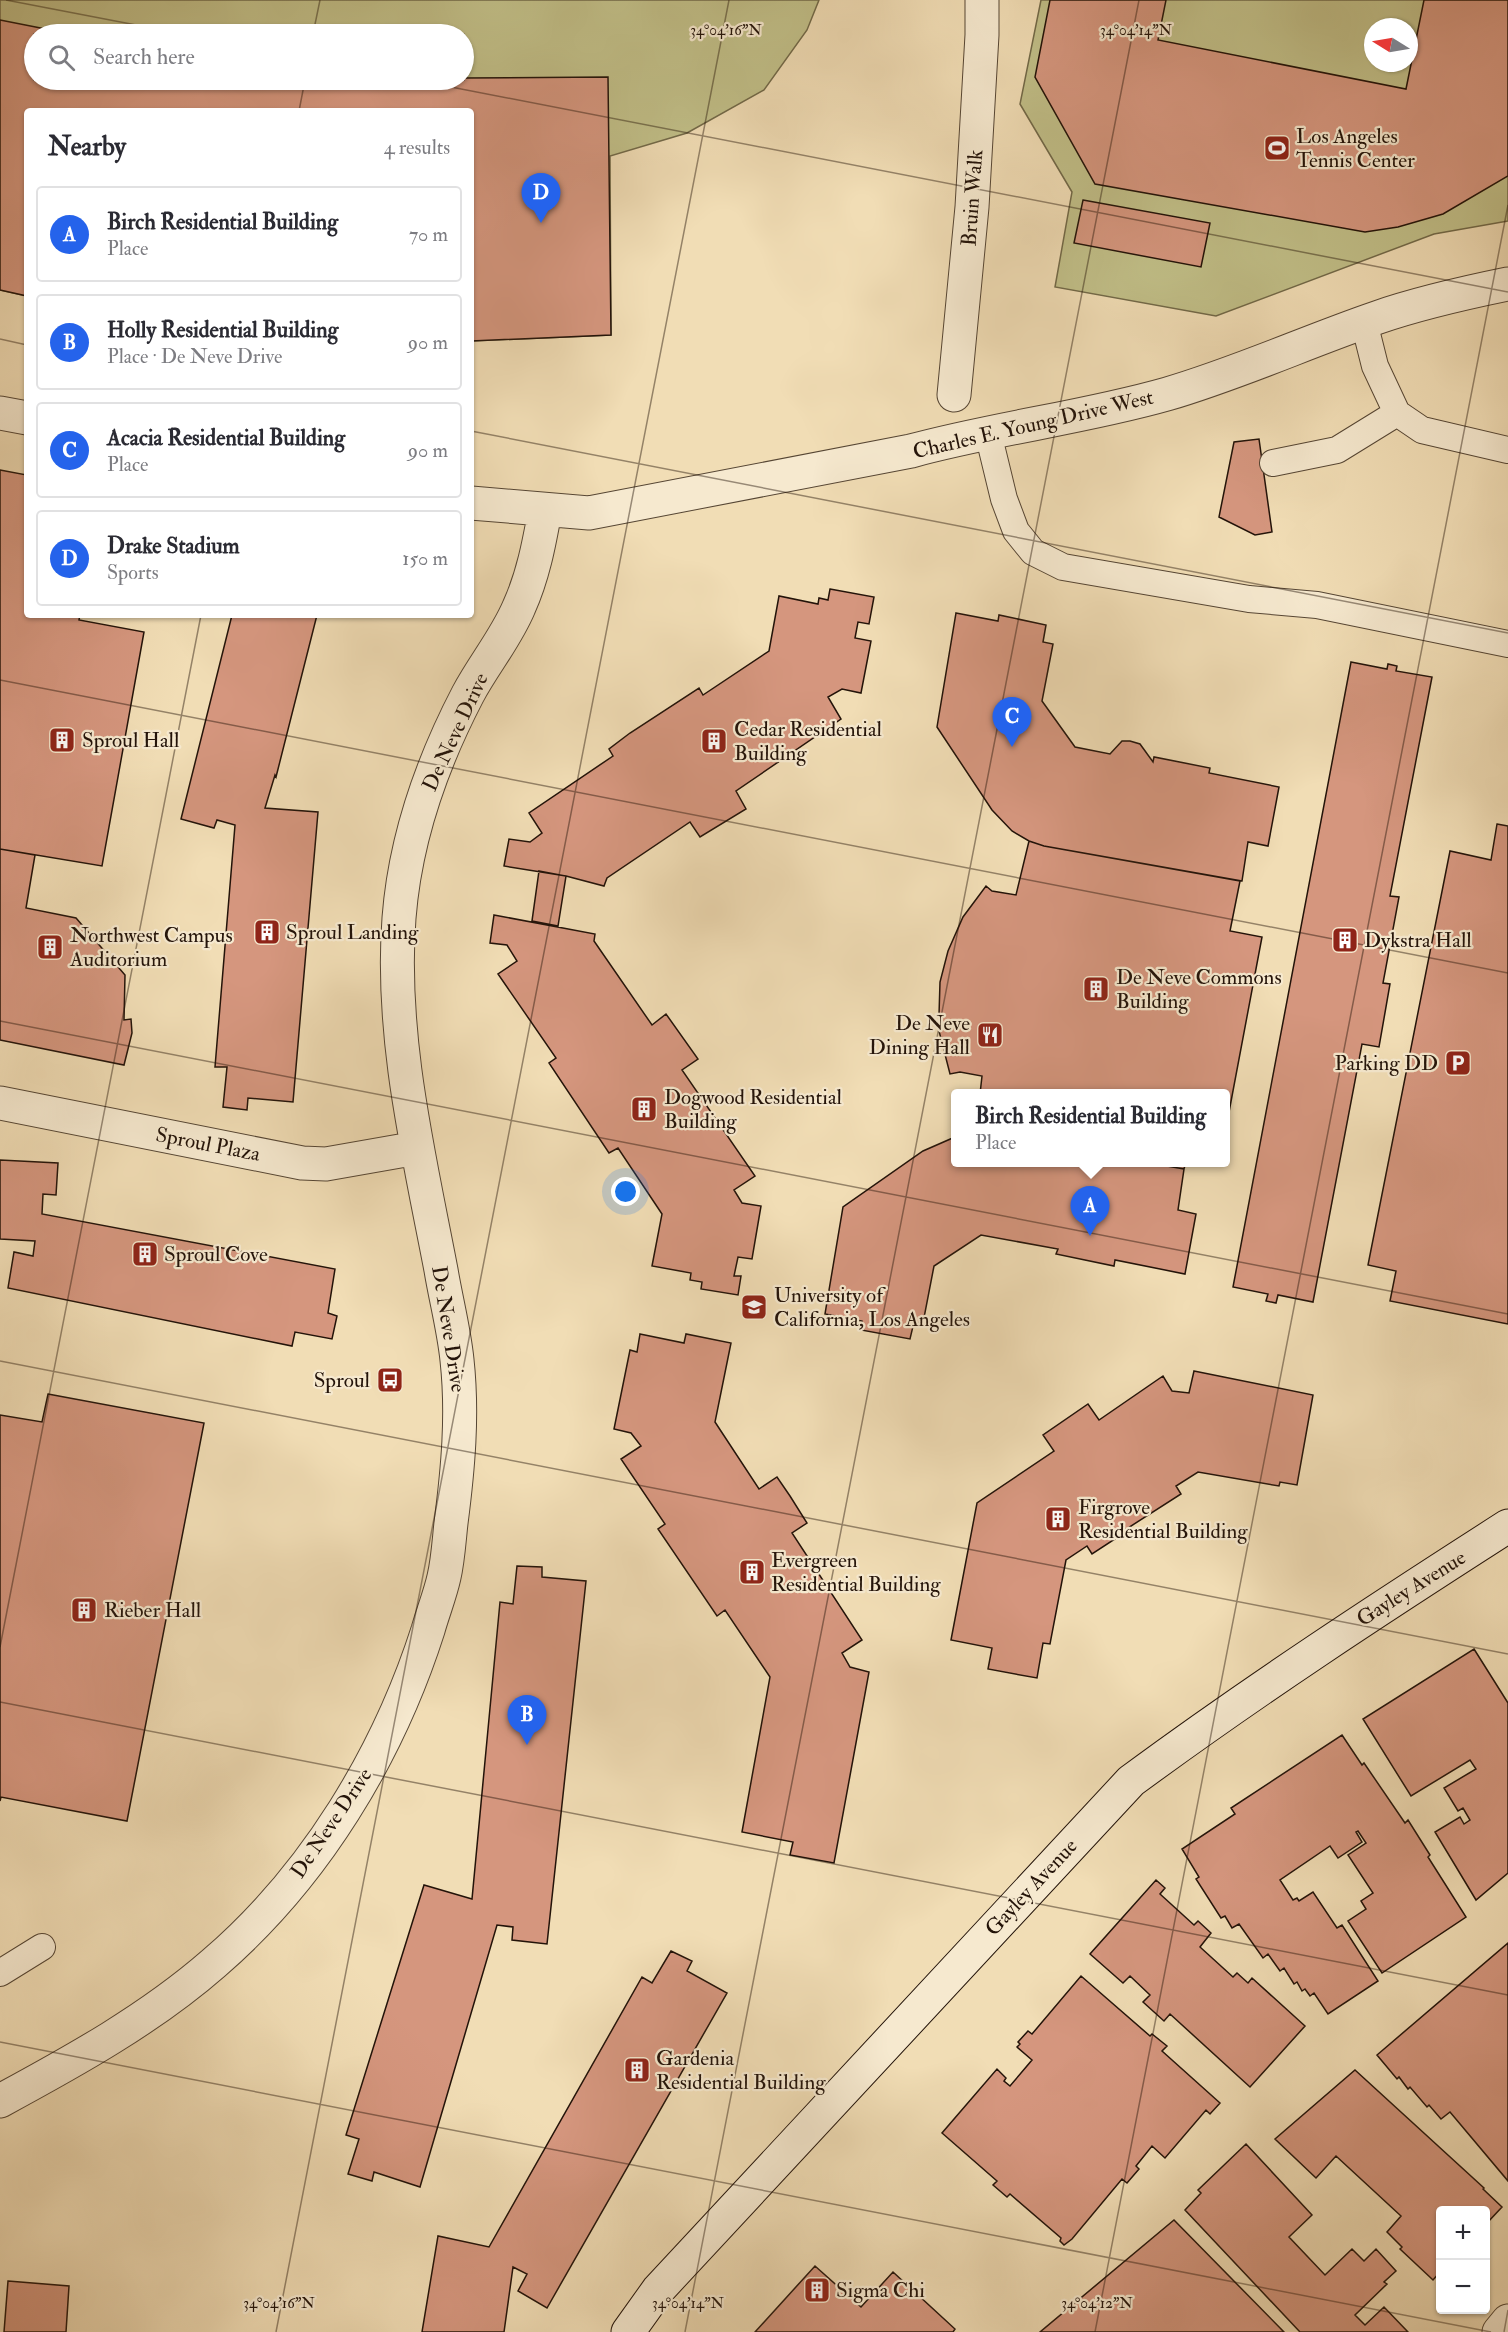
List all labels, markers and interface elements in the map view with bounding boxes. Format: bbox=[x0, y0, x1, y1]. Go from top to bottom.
north arrow bbox=[1364, 18, 1418, 72]
text: 34°04'16"N bbox=[690, 21, 762, 40]
text: 34°04'14"N bbox=[1100, 21, 1173, 40]
search box bbox=[24, 24, 474, 90]
icon: search bbox=[45, 41, 78, 74]
text: Search here bbox=[93, 43, 195, 71]
place label: Los Angeles Tennis Center bbox=[1296, 123, 1415, 174]
text: Nearby bbox=[48, 131, 126, 163]
sports icon: Los Angeles Tennis Center bbox=[1262, 133, 1292, 163]
text: 4 results bbox=[384, 135, 450, 160]
street label: Bruin Walk bbox=[956, 149, 989, 247]
pin: D bbox=[522, 174, 560, 223]
text: Birch Residential Building bbox=[107, 208, 338, 236]
text: A bbox=[63, 222, 76, 247]
text: 70 m bbox=[409, 222, 448, 247]
text: Place bbox=[107, 236, 148, 261]
text: Holly Residential Building bbox=[107, 316, 338, 344]
text: B bbox=[63, 330, 76, 355]
text: 90 m bbox=[408, 330, 448, 355]
text: Place · De Neve Drive bbox=[107, 344, 282, 369]
street label: Charles E. Young Drive West bbox=[910, 384, 1156, 465]
text: Acacia Residential Building bbox=[107, 424, 345, 452]
text: C bbox=[62, 438, 77, 463]
text: 90 m bbox=[408, 438, 448, 463]
text: Place bbox=[107, 452, 148, 477]
text: Drake Stadium bbox=[107, 532, 240, 560]
text: D bbox=[61, 546, 78, 571]
text: 150 m bbox=[402, 546, 448, 571]
text: Sports bbox=[107, 560, 159, 585]
street label: De Neve Drive bbox=[416, 669, 495, 796]
pin: C bbox=[992, 698, 1032, 747]
place label: Cedar Residential Building bbox=[734, 716, 883, 767]
building icon: Sproul Hall bbox=[47, 725, 77, 755]
building icon: Cedar Residential Building bbox=[699, 726, 729, 756]
place label: Sproul Hall bbox=[82, 727, 180, 754]
building icon: Sproul Landing bbox=[252, 917, 282, 947]
place label: Sproul Landing bbox=[286, 919, 419, 946]
place label: Northwest Campus Auditorium bbox=[69, 922, 233, 973]
building icon: Dykstra Hall bbox=[1330, 925, 1360, 955]
place label: Dykstra Hall bbox=[1364, 927, 1472, 954]
building icon: Northwest Campus Auditorium bbox=[35, 932, 65, 962]
place label: De Neve Commons Building bbox=[1116, 964, 1282, 1015]
building icon: De Neve Commons Building bbox=[1081, 974, 1111, 1004]
place label: De Neve Dining Hall bbox=[869, 1010, 971, 1061]
restaurant icon: De Neve Dining Hall bbox=[975, 1020, 1005, 1050]
parking icon: Parking DD bbox=[1443, 1048, 1473, 1078]
place label: Parking DD bbox=[1335, 1050, 1438, 1077]
place label: Dogwood Residential Building bbox=[664, 1084, 843, 1135]
popup bbox=[951, 1089, 1230, 1167]
building icon: Dogwood Residential Building bbox=[629, 1094, 659, 1124]
text: Birch Residential Building bbox=[975, 1102, 1206, 1130]
street label: Sproul Plaza bbox=[153, 1121, 263, 1168]
text: Place bbox=[975, 1130, 1016, 1155]
your location bbox=[611, 1177, 640, 1206]
pin: A bbox=[1070, 1186, 1110, 1236]
building icon: Sproul Cove bbox=[130, 1239, 160, 1269]
place label: Sproul Cove bbox=[164, 1241, 268, 1268]
street label: De Neve Drive bbox=[425, 1264, 472, 1394]
place label: University of California, Los Angeles bbox=[774, 1282, 970, 1333]
school or university icon: University of California, Los Angeles bbox=[739, 1292, 769, 1322]
bus stop icon: Sproul bbox=[375, 1365, 405, 1395]
place label: Sproul bbox=[314, 1367, 371, 1394]
place label: Firgrove Residential Building bbox=[1078, 1494, 1248, 1545]
building icon: Firgrove Residential Building bbox=[1043, 1504, 1073, 1534]
street label: Gayley Avenue bbox=[1352, 1544, 1471, 1633]
place label: Evergreen Residential Building bbox=[771, 1547, 941, 1598]
building icon: Evergreen Residential Building bbox=[737, 1557, 767, 1587]
building icon: Rieber Hall bbox=[69, 1595, 99, 1625]
place label: Rieber Hall bbox=[104, 1597, 202, 1624]
pin: B bbox=[508, 1696, 546, 1745]
street label: De Neve Drive bbox=[285, 1763, 378, 1884]
street label: Gayley Avenue bbox=[979, 1833, 1084, 1942]
place label: Gardenia Residential Building bbox=[656, 2045, 826, 2096]
building icon: Gardenia Residential Building bbox=[622, 2055, 652, 2085]
map controls bbox=[1436, 2206, 1490, 2314]
button: + bbox=[1436, 2206, 1490, 2260]
button: − bbox=[1436, 2260, 1490, 2314]
building icon: Sigma Chi bbox=[802, 2275, 832, 2305]
place label: Sigma Chi bbox=[836, 2277, 925, 2304]
text: 34°04'16"N bbox=[243, 2294, 315, 2313]
text: 34°04'14"N bbox=[652, 2294, 725, 2313]
text: 34°04'12"N bbox=[1061, 2294, 1133, 2313]

